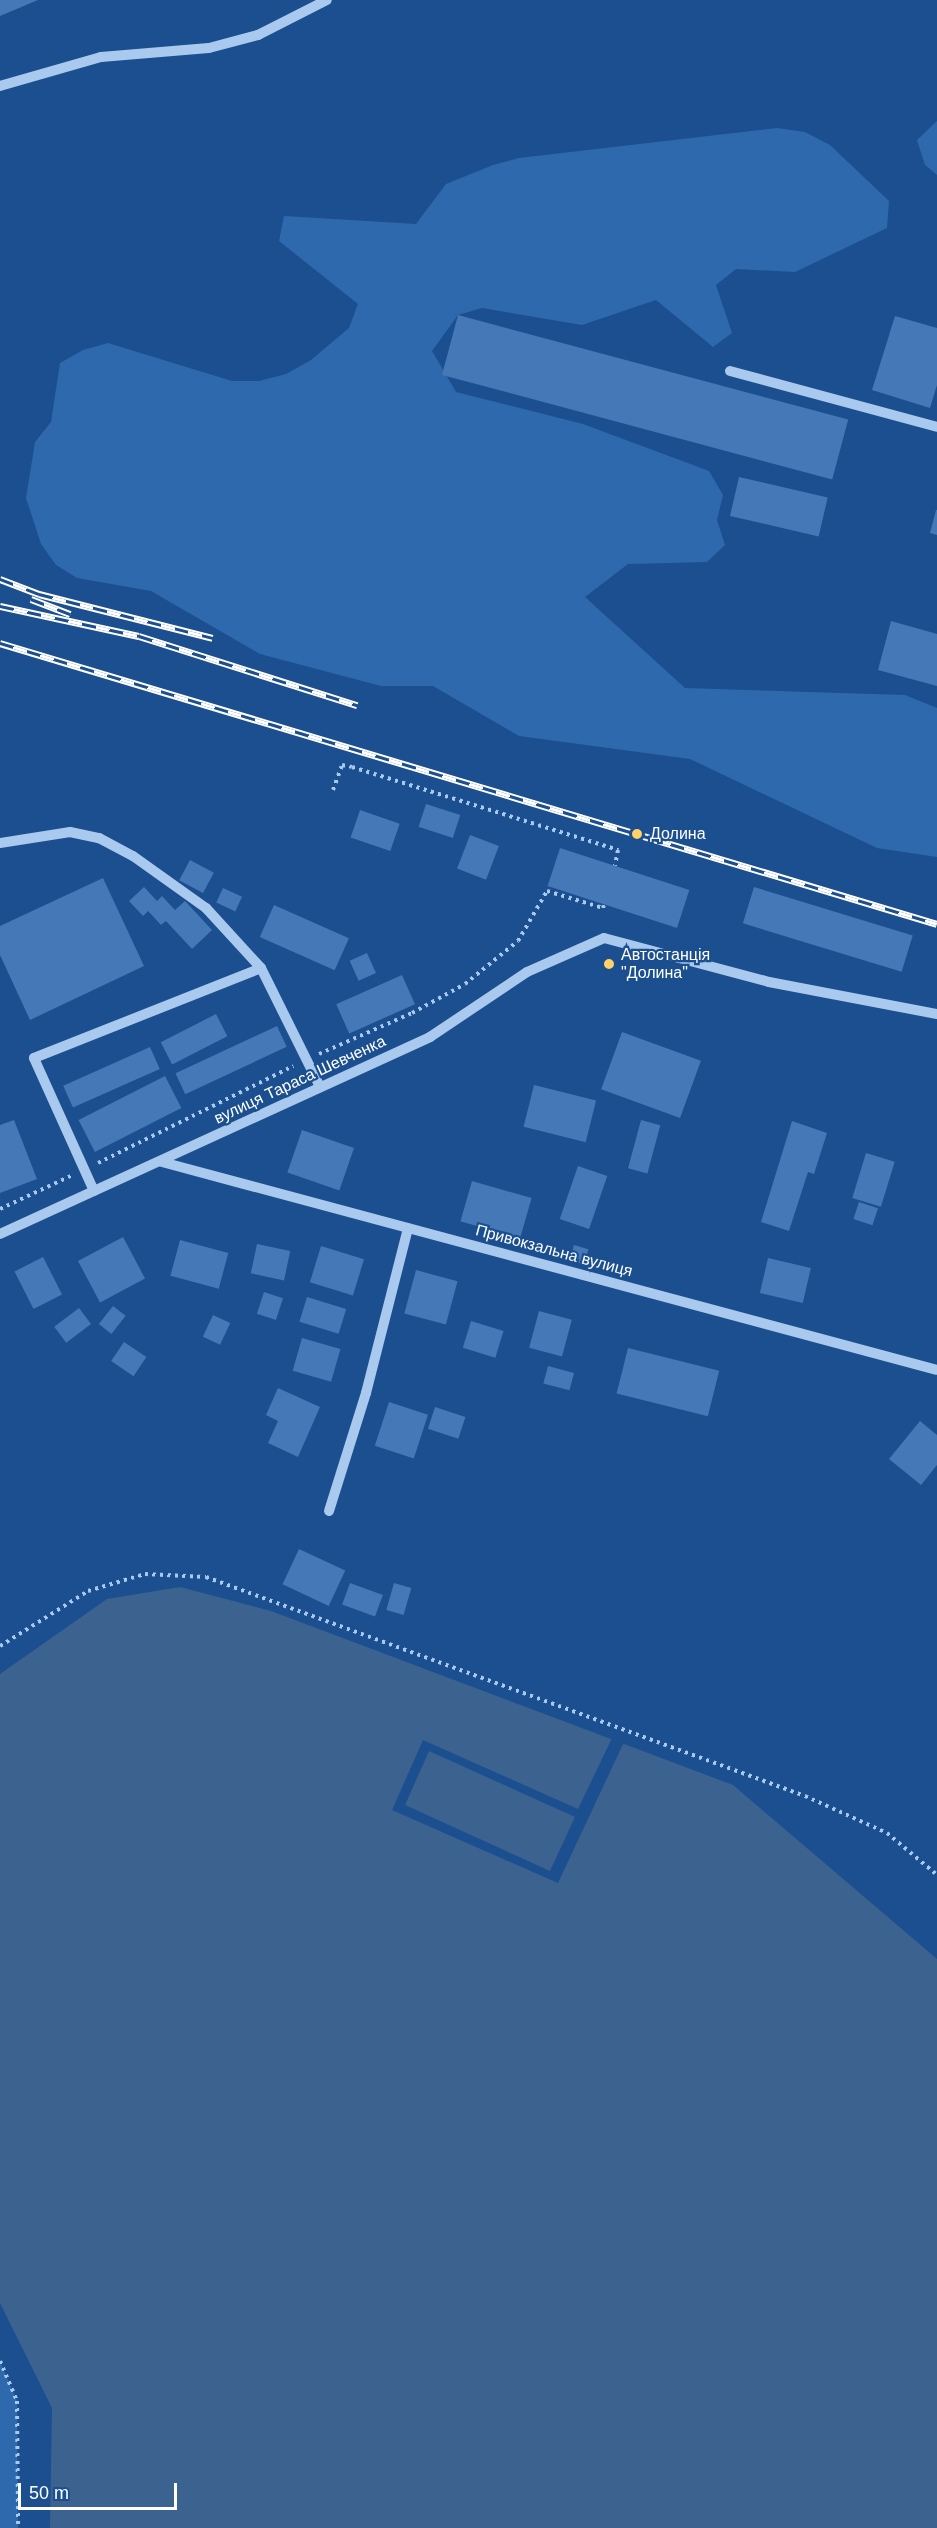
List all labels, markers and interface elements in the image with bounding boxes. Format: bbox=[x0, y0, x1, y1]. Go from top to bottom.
place label: Долина bbox=[650, 824, 706, 844]
marker: Долина bbox=[628, 825, 646, 843]
place label: Автостанція "Долина" bbox=[621, 945, 710, 983]
marker: Автостанція "Долина" bbox=[602, 957, 616, 971]
street label: вулиця Тараса Шевченка bbox=[211, 1032, 389, 1128]
street label: Привокзальна вулиця bbox=[473, 1221, 635, 1281]
scale bar bbox=[21, 2471, 180, 2509]
text: 50 m bbox=[29, 2483, 69, 2503]

